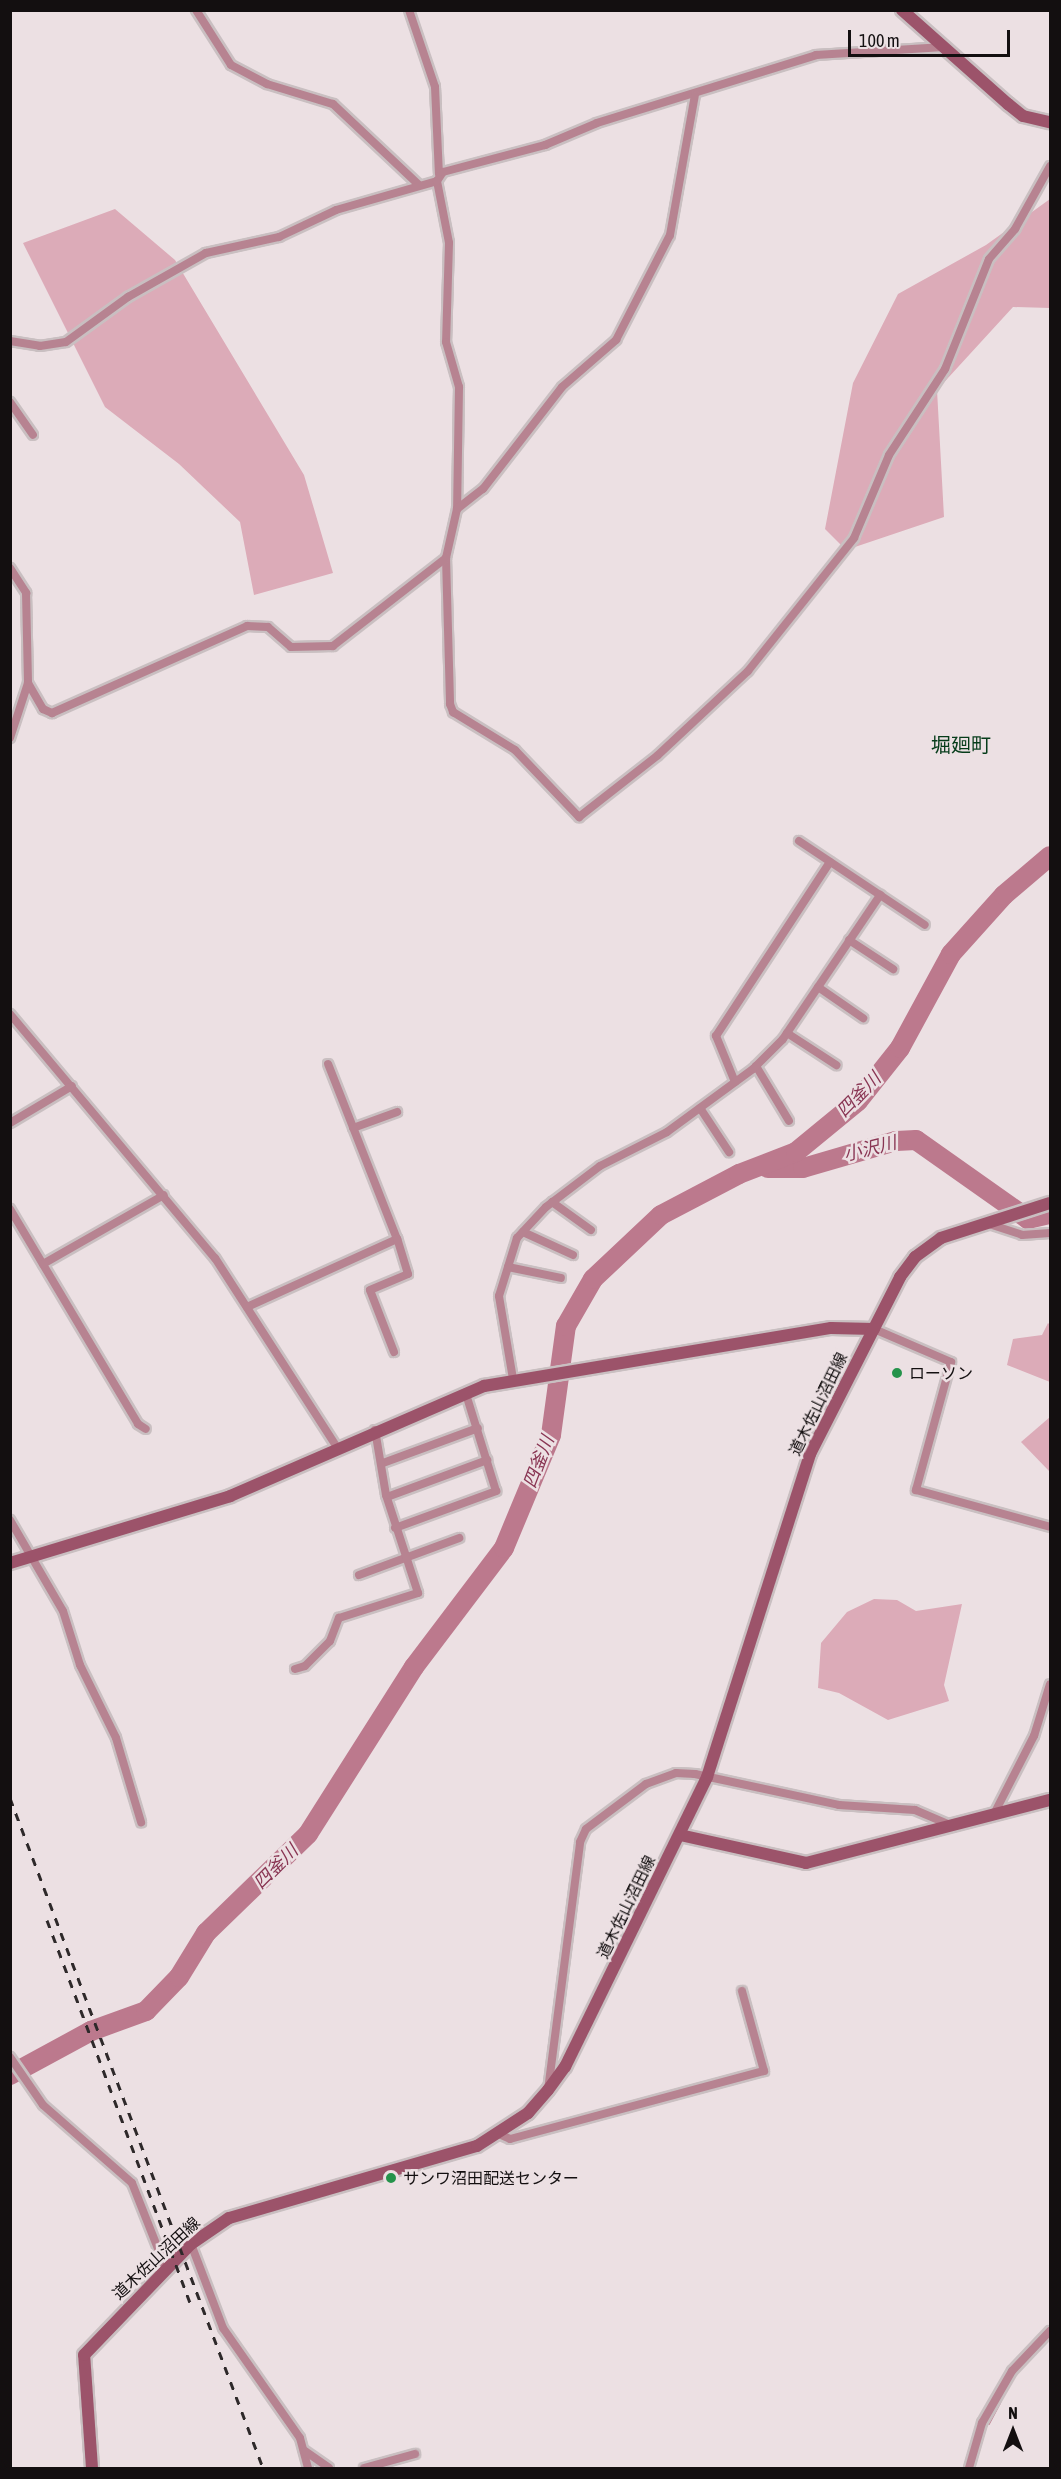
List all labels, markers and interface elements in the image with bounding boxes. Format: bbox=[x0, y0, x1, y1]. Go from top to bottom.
scale bar bbox=[851, 18, 1013, 56]
text: 100 m bbox=[859, 30, 900, 51]
district label: 堀廻町 bbox=[931, 732, 991, 756]
water label: 四釜川 bbox=[832, 1068, 886, 1122]
water label: 小沢川 bbox=[841, 1132, 899, 1166]
street label: 道木佐山沼田線 bbox=[785, 1349, 851, 1459]
place label: ローソン bbox=[909, 1363, 973, 1383]
marker: ローソン bbox=[890, 1366, 904, 1380]
water label: 四釜川 bbox=[519, 1433, 559, 1491]
water label: 四釜川 bbox=[249, 1840, 303, 1894]
street label: 道木佐山沼田線 bbox=[593, 1852, 659, 1962]
place label: サンワ沼田配送センター bbox=[403, 2168, 579, 2188]
marker: サンワ沼田配送センター bbox=[384, 2171, 398, 2185]
street label: 道木佐山沼田線 bbox=[108, 2213, 204, 2303]
north arrow bbox=[983, 2401, 1043, 2461]
text: N bbox=[1008, 2404, 1018, 2422]

